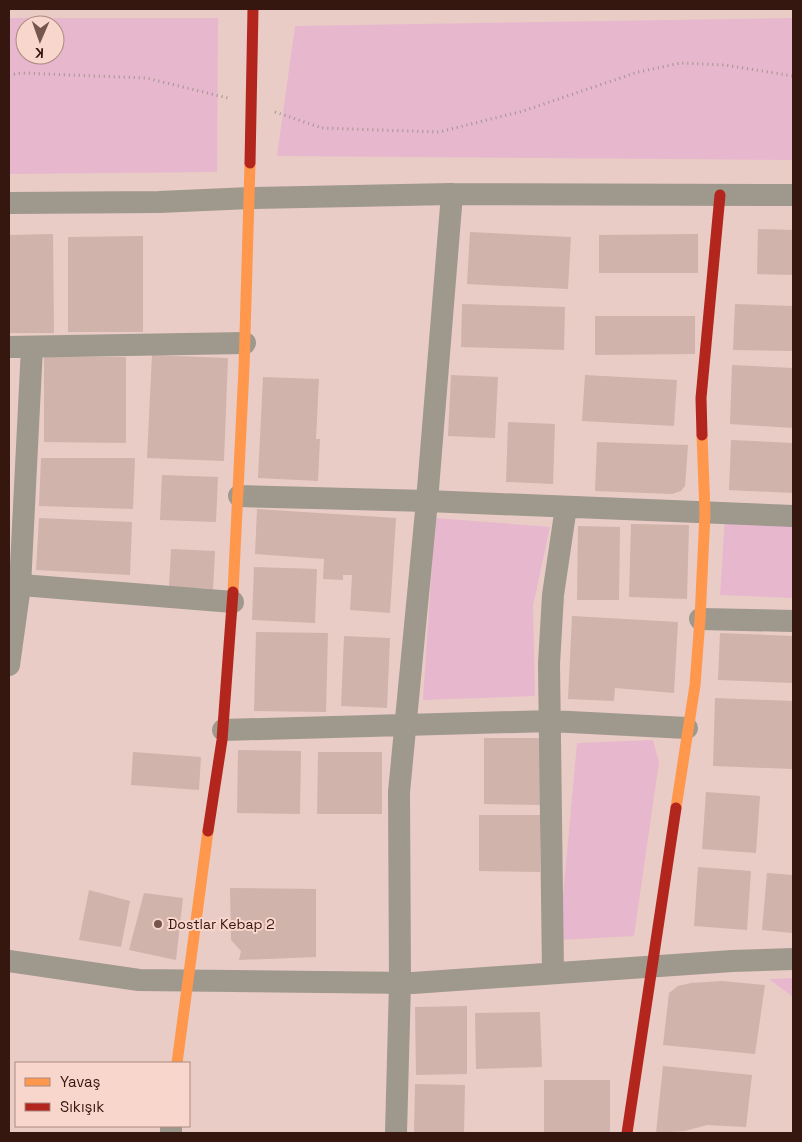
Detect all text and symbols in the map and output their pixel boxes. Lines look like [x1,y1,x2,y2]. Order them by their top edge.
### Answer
north arrow [15,15,65,65]
text: K [35,44,44,62]
place label: Dostlar Kebap 2 [168,915,275,933]
marker: Dostlar Kebap 2 [152,918,164,930]
legend [15,1062,190,1127]
text: Yavaş [60,1072,101,1091]
text: Sıkışık [60,1097,104,1116]

